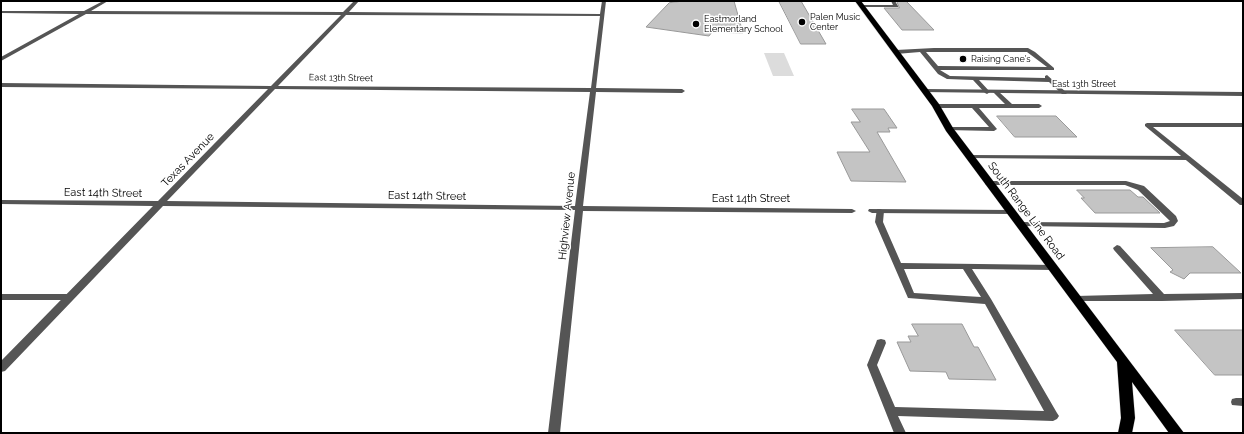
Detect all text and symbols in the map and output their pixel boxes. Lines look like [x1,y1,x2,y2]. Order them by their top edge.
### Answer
place label: Palen Music Center [810,12,860,33]
place label: Eastmorland Elementary School [704,14,783,35]
marker: Palen Music Center [797,17,807,27]
marker: Eastmorland Elementary School [691,19,701,29]
marker: Raising Cane's [958,54,968,64]
place label: Raising Cane's [971,54,1031,64]
street label: East 13th Street [309,72,373,84]
street label: East 13th Street [1052,79,1116,89]
street label: Texas Avenue [159,130,217,190]
street label: South Range Line Road [985,159,1067,263]
street label: Highview Avenue [556,171,578,261]
street label: East 14th Street [64,186,142,200]
street label: East 14th Street [388,189,466,203]
street label: East 14th Street [712,192,790,206]

